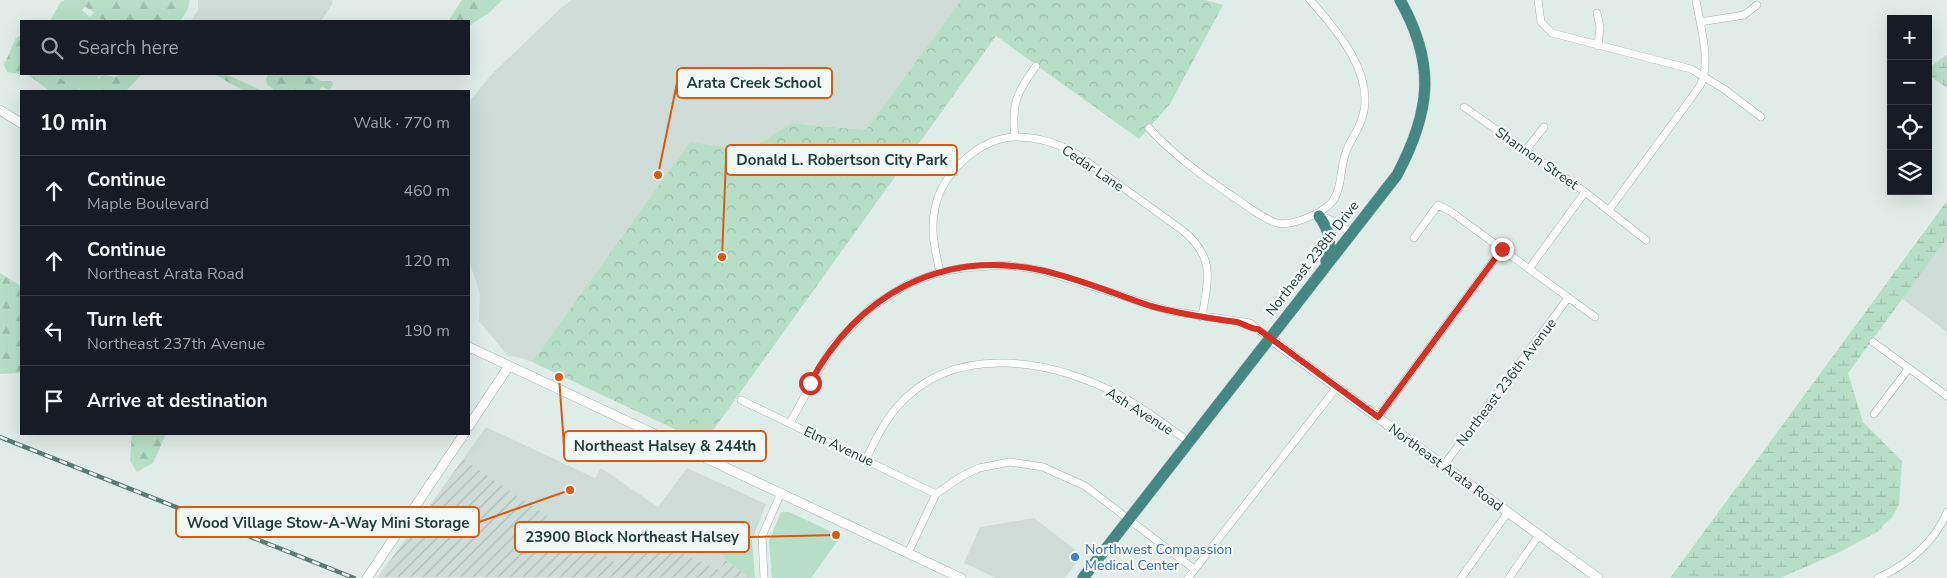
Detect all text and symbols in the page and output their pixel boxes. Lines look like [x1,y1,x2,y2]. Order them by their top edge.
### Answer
map controls [1887,15,1932,195]
button: + [1887,15,1932,60]
search box [20,20,470,75]
icon: search [38,34,66,62]
text: Search here [78,35,179,61]
button: − [1887,60,1932,105]
callout: Arata Creek School [677,68,832,98]
text: Arata Creek School [687,73,822,93]
button: locate [1887,105,1932,150]
text: 10 min [40,109,107,137]
text: Walk · 770 m [354,112,450,134]
street label: Shannon Street [1491,123,1582,194]
street label: Cedar Lane [1058,141,1127,196]
callout: Donald L. Robertson City Park [726,145,957,175]
text: Donald L. Robertson City Park [736,150,949,170]
button: layers [1887,150,1932,195]
text: Continue [87,167,166,193]
icon: ahead [40,177,68,205]
text: 460 m [403,180,450,202]
text: Maple Boulevard [87,193,209,215]
street label: Northeast 238th Drive [1261,197,1363,320]
text: Continue [87,237,166,263]
route end [1491,238,1514,261]
icon: ahead [40,247,68,275]
text: 120 m [403,250,450,272]
text: Northeast Arata Road [87,263,244,285]
text: Turn left [87,307,162,333]
street label: Northeast 236th Avenue [1452,314,1561,450]
icon: left [40,317,68,345]
text: 190 m [403,320,450,342]
text: Northeast 237th Avenue [87,333,265,355]
route start [799,372,822,395]
street label: Ash Avenue [1102,383,1177,440]
icon: arrive [40,387,68,415]
text: Arrive at destination [87,388,268,414]
street label: Northeast Arata Road [1385,419,1507,515]
street label: Elm Avenue [801,422,877,471]
callout: Northeast Halsey & 244th [564,431,766,461]
text: Northeast Halsey & 244th [574,436,756,456]
callout: Wood Village Stow-A-Way Mini Storage [176,507,479,537]
text: Wood Village Stow-A-Way Mini Storage [187,513,469,533]
callout: 23900 Block Northeast Halsey [515,522,749,552]
text: 23900 Block Northeast Halsey [525,527,739,547]
place label: Northwest Compassion Medical Center [1085,540,1232,575]
marker: Northwest Compassion Medical Center [1069,551,1081,563]

